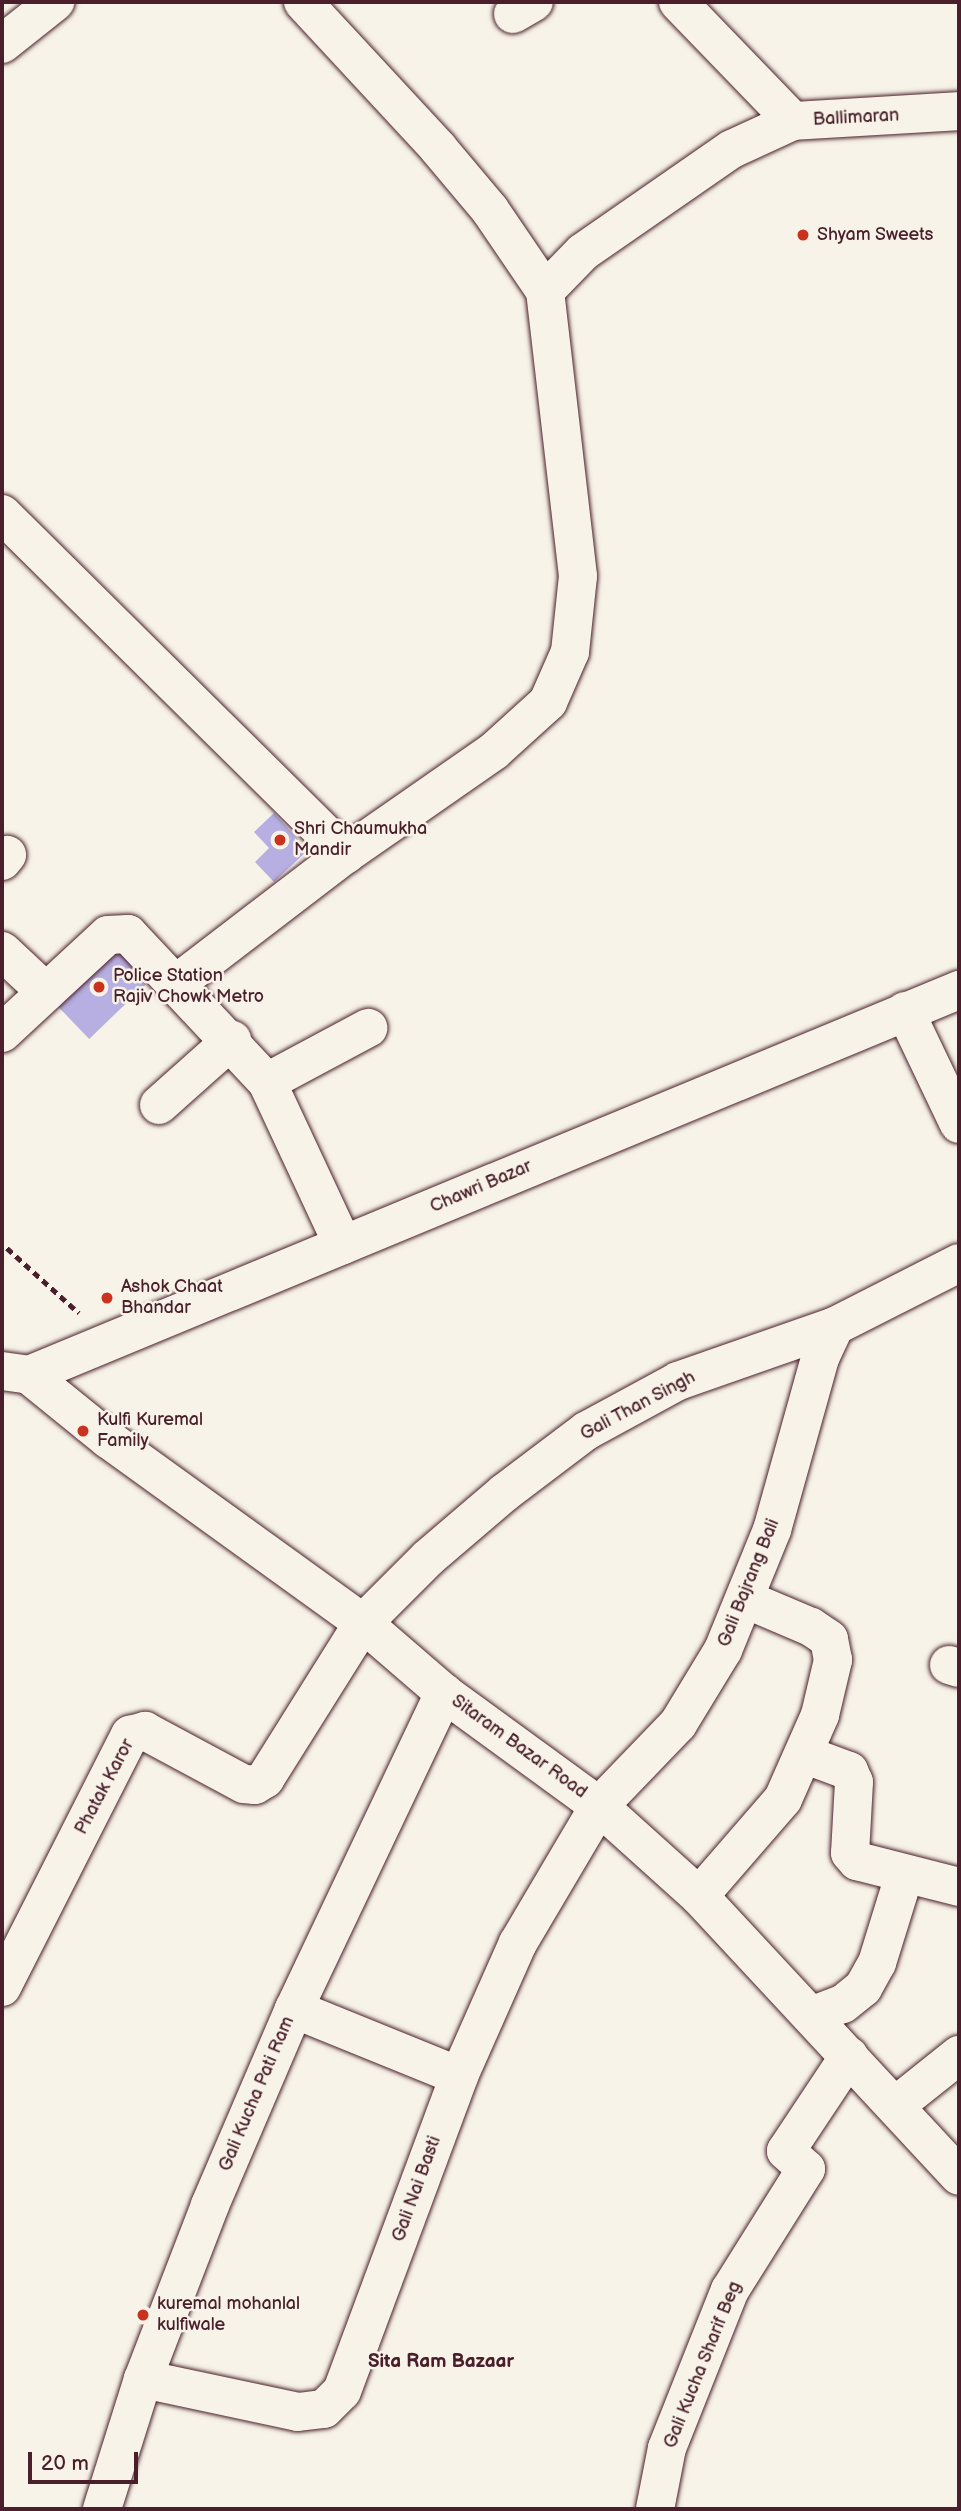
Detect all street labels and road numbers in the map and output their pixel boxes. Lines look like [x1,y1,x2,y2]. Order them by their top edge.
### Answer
street label: Ballimaran [812,105,900,131]
street label: Chawri Bazar [427,1156,535,1218]
street label: Gali Than Singh [576,1366,700,1446]
street label: Gali Bajrang Bali [714,1516,784,1650]
street label: Sitaram Bazar Road [447,1691,591,1803]
street label: Phatak Karor [71,1736,139,1838]
street label: Gali Kucha Pati Ram [215,2013,299,2175]
street label: Gali Nai Basti [388,2133,446,2245]
street label: Gali Kucha Sharif Beg [660,2278,746,2452]

